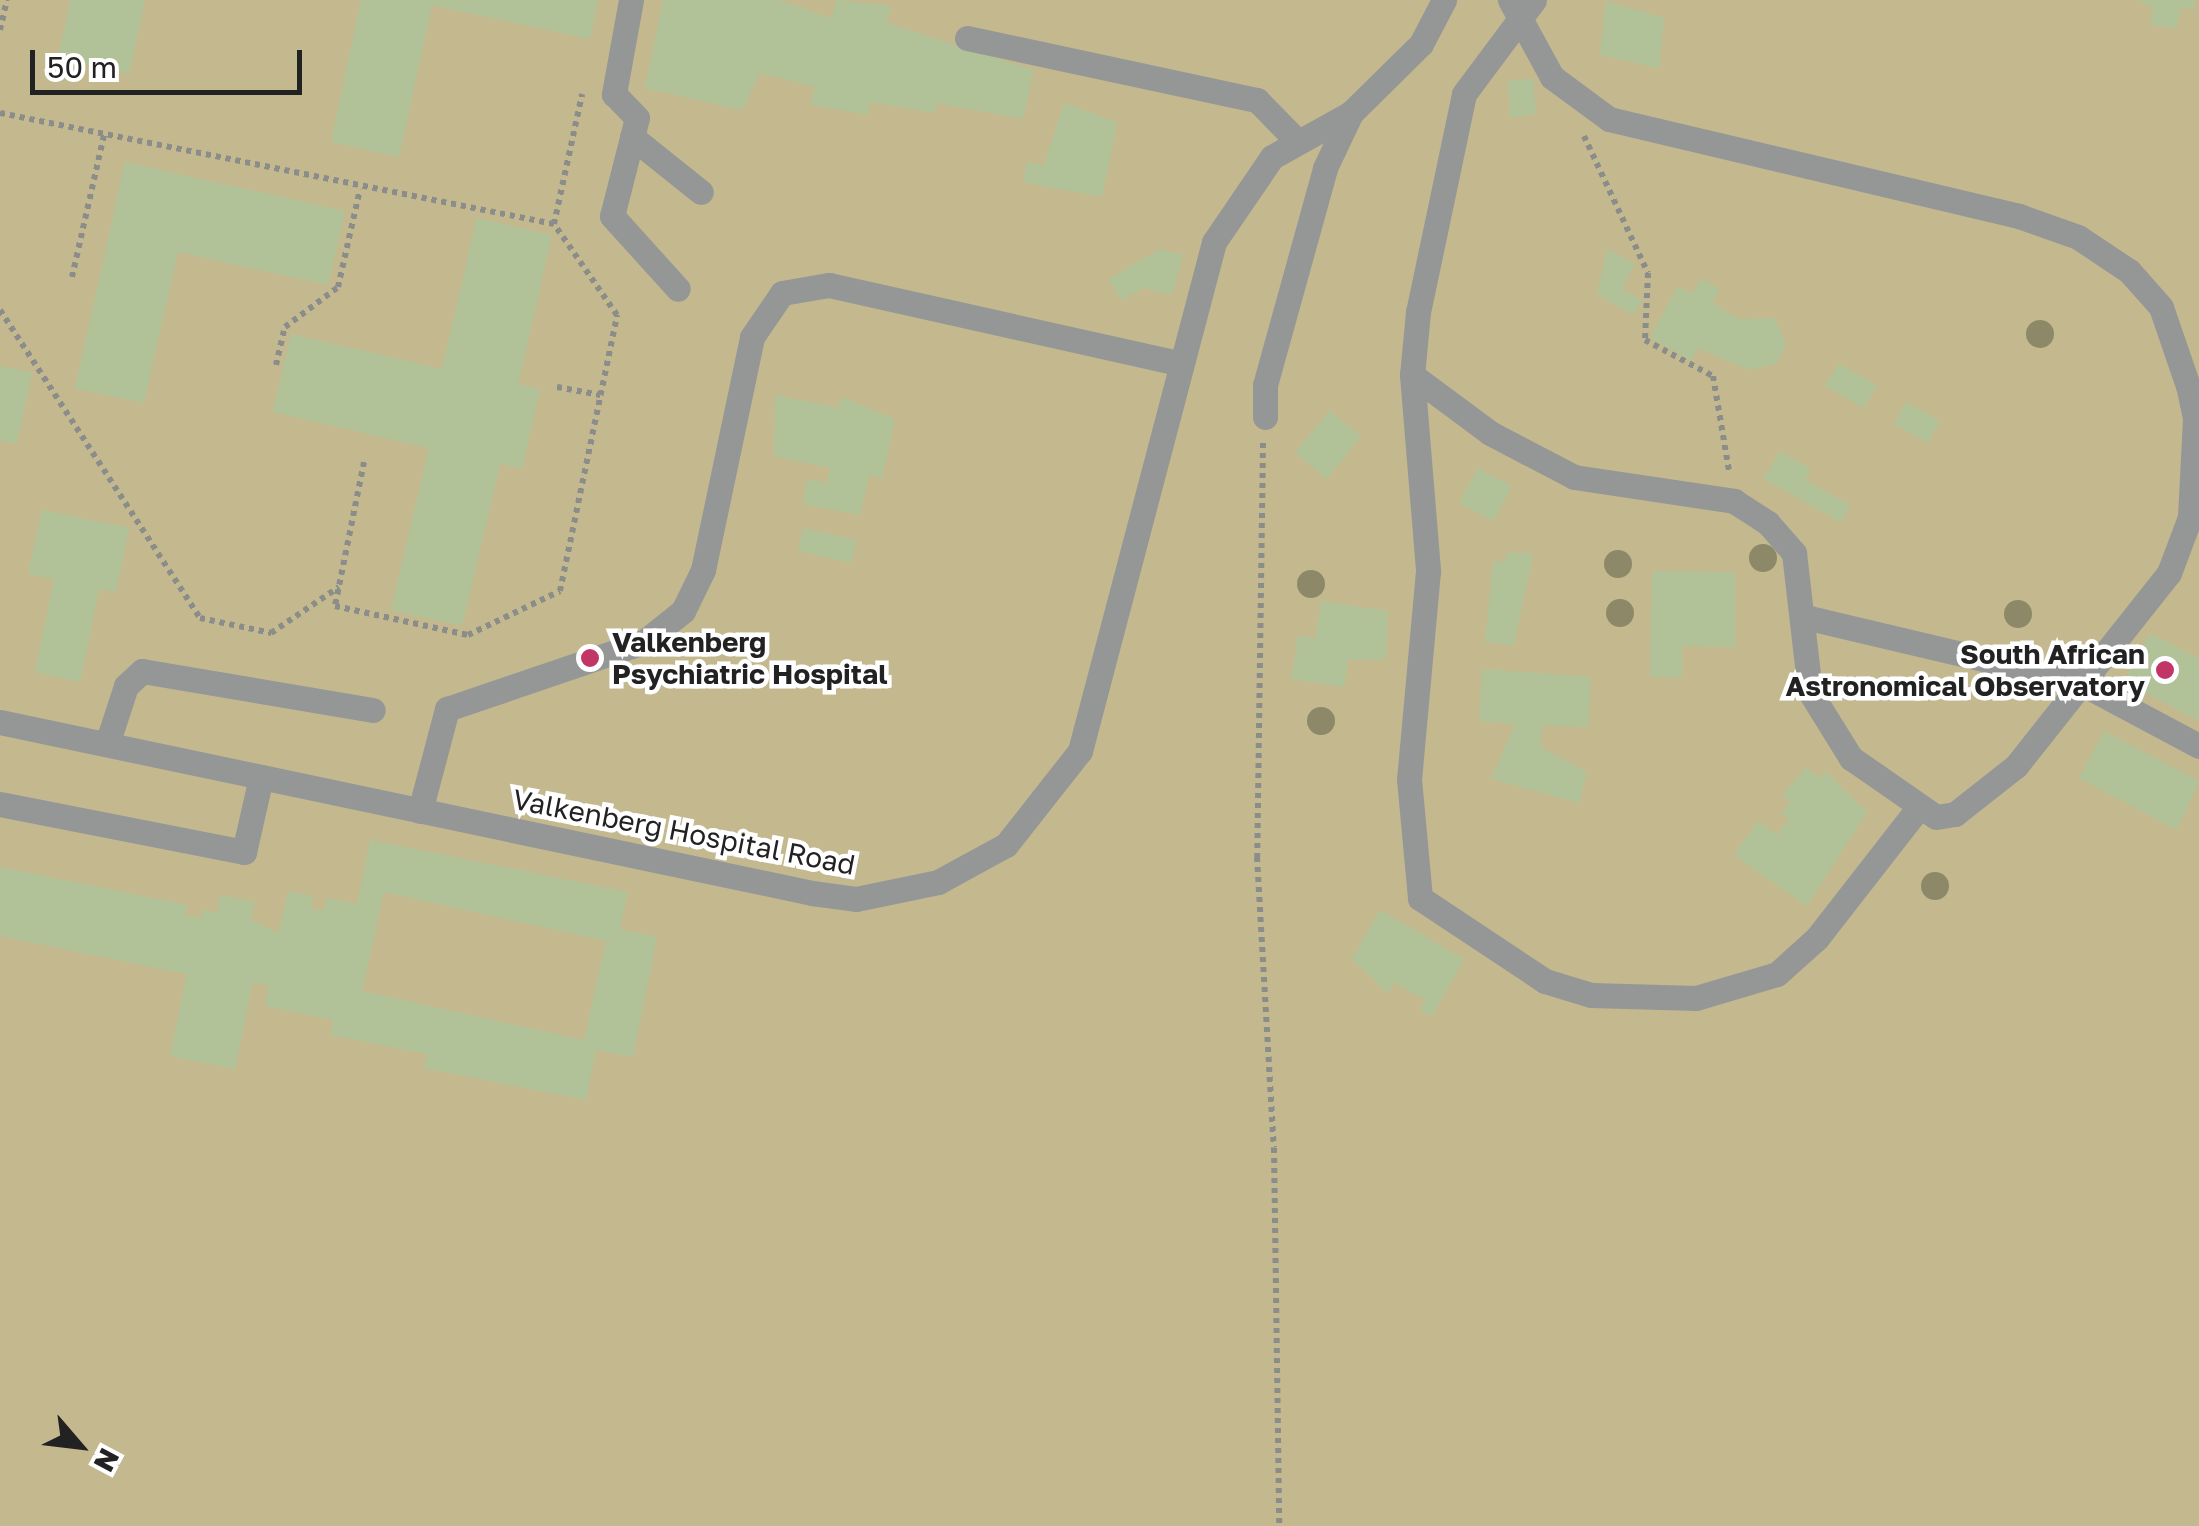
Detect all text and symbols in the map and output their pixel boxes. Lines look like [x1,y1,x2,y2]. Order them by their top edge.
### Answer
scale bar [35,30,308,92]
text: 50 m [47,49,117,85]
place label: Valkenberg Psychiatric Hospital [612,625,888,691]
place label: South African Astronomical Observatory [1786,637,2145,703]
marker: Valkenberg Psychiatric Hospital [577,645,603,671]
marker: South African Astronomical Observatory [2154,659,2176,681]
street label: Valkenberg Hospital Road [510,782,858,882]
north arrow [30,1396,130,1496]
text: N [87,1443,126,1477]

